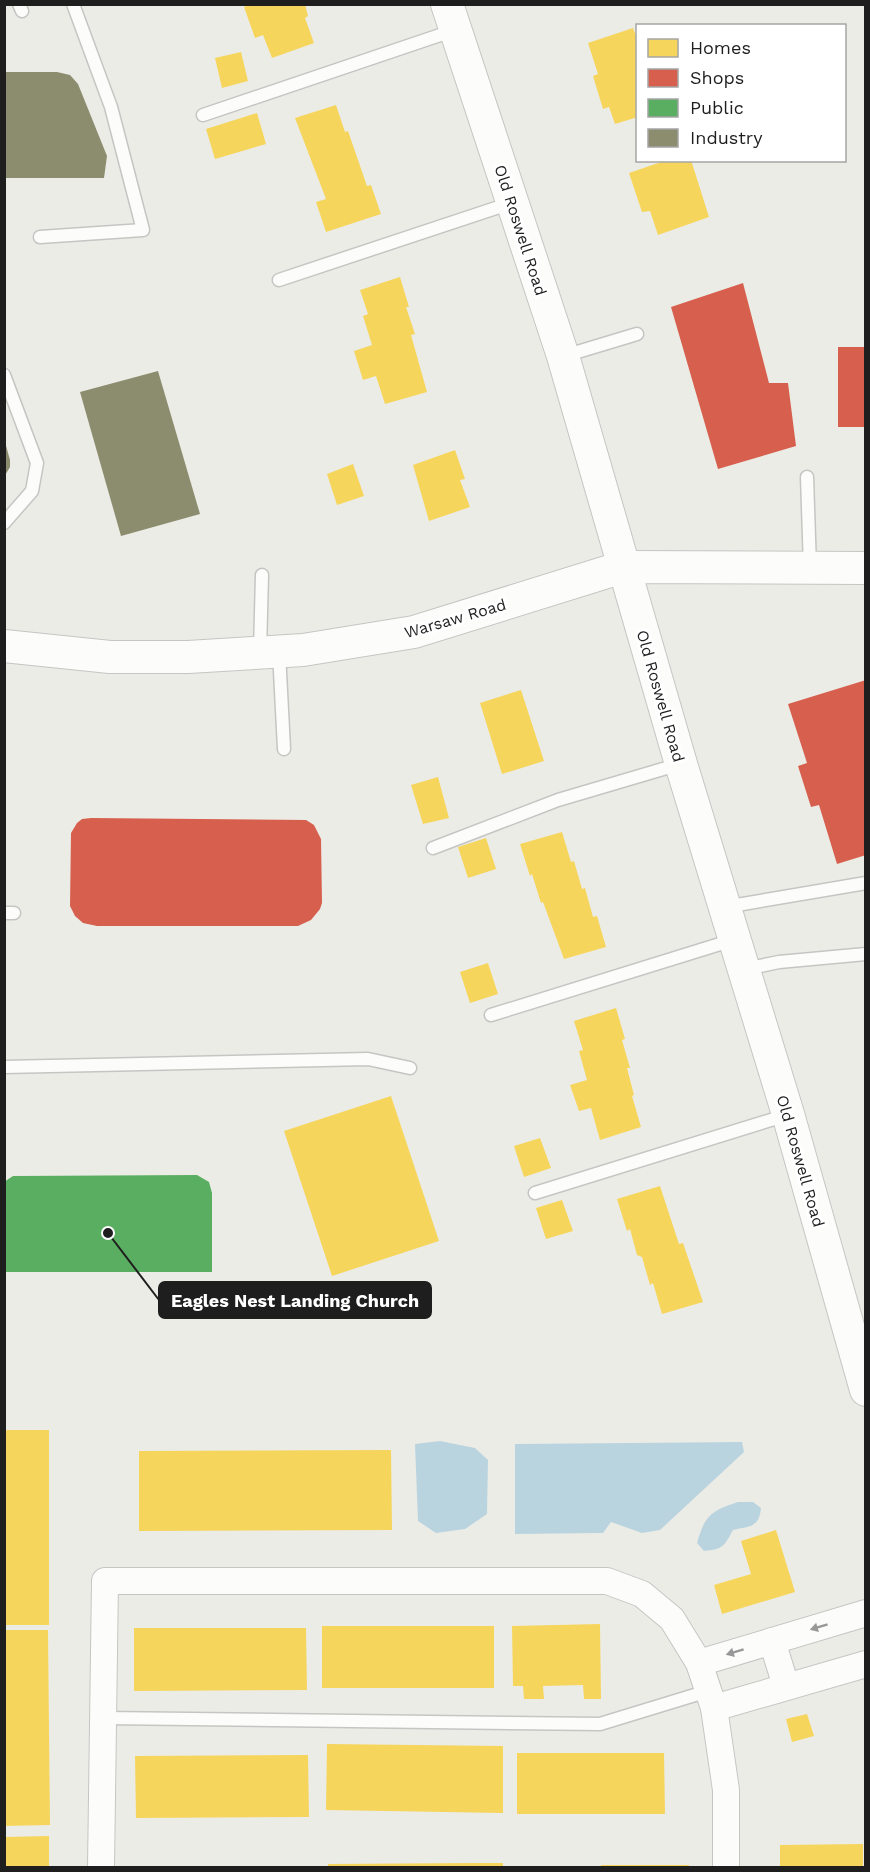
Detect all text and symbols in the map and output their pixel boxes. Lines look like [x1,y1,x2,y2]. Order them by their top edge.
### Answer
legend [636,24,846,162]
text: Homes [690,37,751,58]
text: Shops [690,67,744,88]
text: Public [690,97,744,118]
text: Industry [690,127,763,148]
street label: Old Roswell Road [490,162,551,298]
street label: Warsaw Road [402,595,508,642]
street label: Old Roswell Road [633,628,688,764]
street label: Old Roswell Road [773,1093,828,1229]
callout: Eagles Nest Landing Church [159,1282,431,1318]
text: Eagles Nest Landing Church [171,1290,419,1311]
one-way arrow [810,1623,828,1632]
one-way arrow [726,1648,744,1657]

